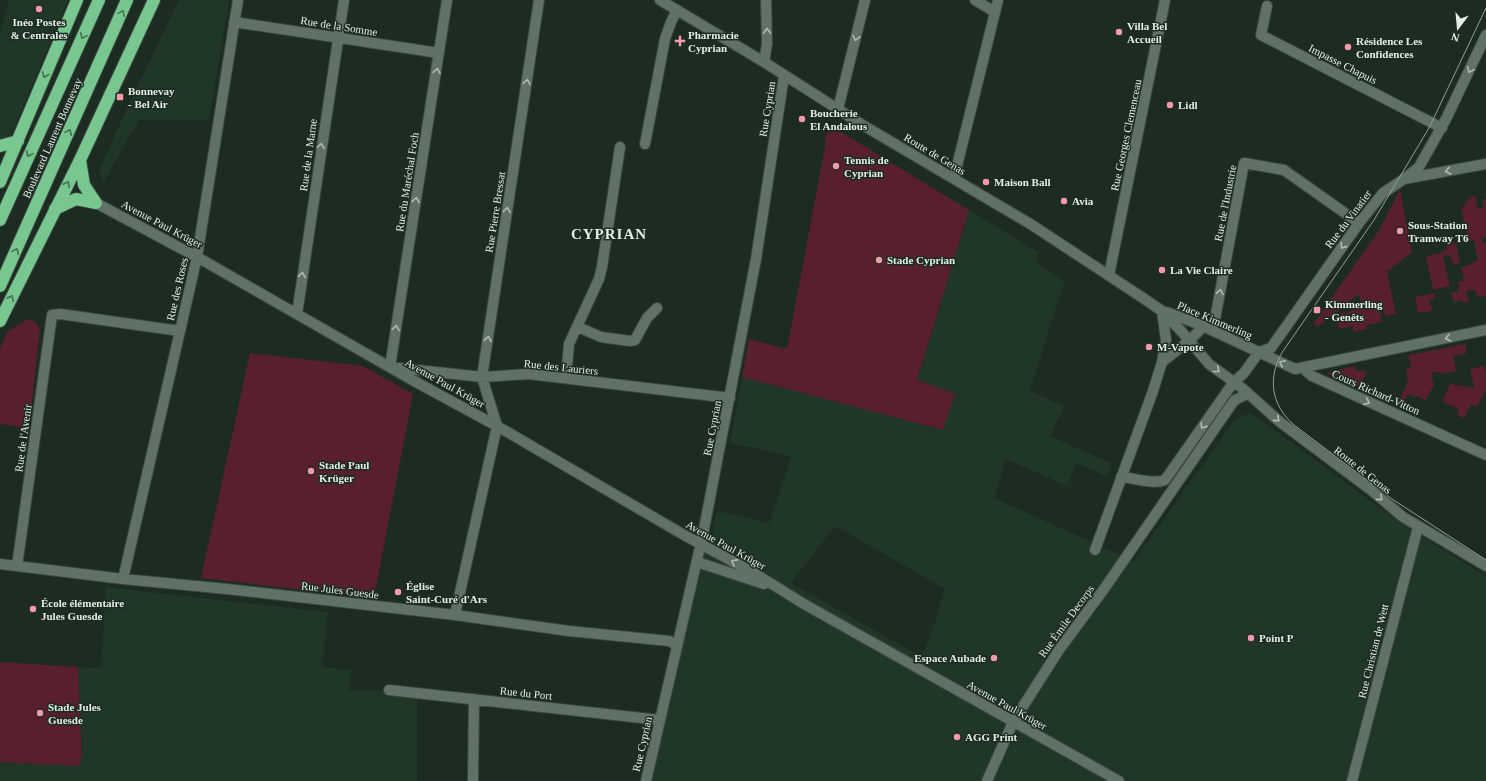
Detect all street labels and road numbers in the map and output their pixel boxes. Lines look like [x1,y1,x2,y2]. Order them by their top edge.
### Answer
street label: Rue de la Somme [300,14,379,38]
street label: Impasse Chapuis [1307,42,1379,86]
street label: Boulevard Laurent Bonnevay [20,76,84,200]
street label: Rue Georges Clemenceau [1108,77,1144,192]
street label: Rue Cyprian [757,80,777,138]
street label: Rue de la Marne [297,118,319,192]
street label: Rue du Maréchal Foch [393,131,421,233]
street label: Route de Genas [902,131,968,177]
street label: Rue de l'Industrie [1212,164,1238,242]
street label: Rue Pierre Bressat [483,171,507,253]
street label: Rue du Vinatier [1322,187,1374,250]
street label: Avenue Paul Krüger [120,198,205,250]
street label: Rue des Roses [164,256,190,322]
street label: Place Kimmerling [1176,299,1255,341]
street label: Avenue Paul Krüger [403,356,487,410]
street label: Rue des Lauriers [523,357,599,377]
street label: Cours Richard-Vitton [1330,367,1422,417]
street label: Rue Cyprian [701,399,723,457]
street label: Rue de l'Avenir [12,403,34,473]
street label: Route de Genas [1332,444,1394,496]
street label: Avenue Paul Krüger [684,518,768,572]
street label: Rue Jules Guesde [300,579,380,601]
street label: Rue Émile Decorps [1036,583,1096,659]
street label: Rue Christian de Wett [1355,602,1391,700]
street label: Avenue Paul Krüger [965,678,1049,732]
street label: Rue du Port [499,684,553,702]
street label: Rue Cyprian [630,715,654,773]

